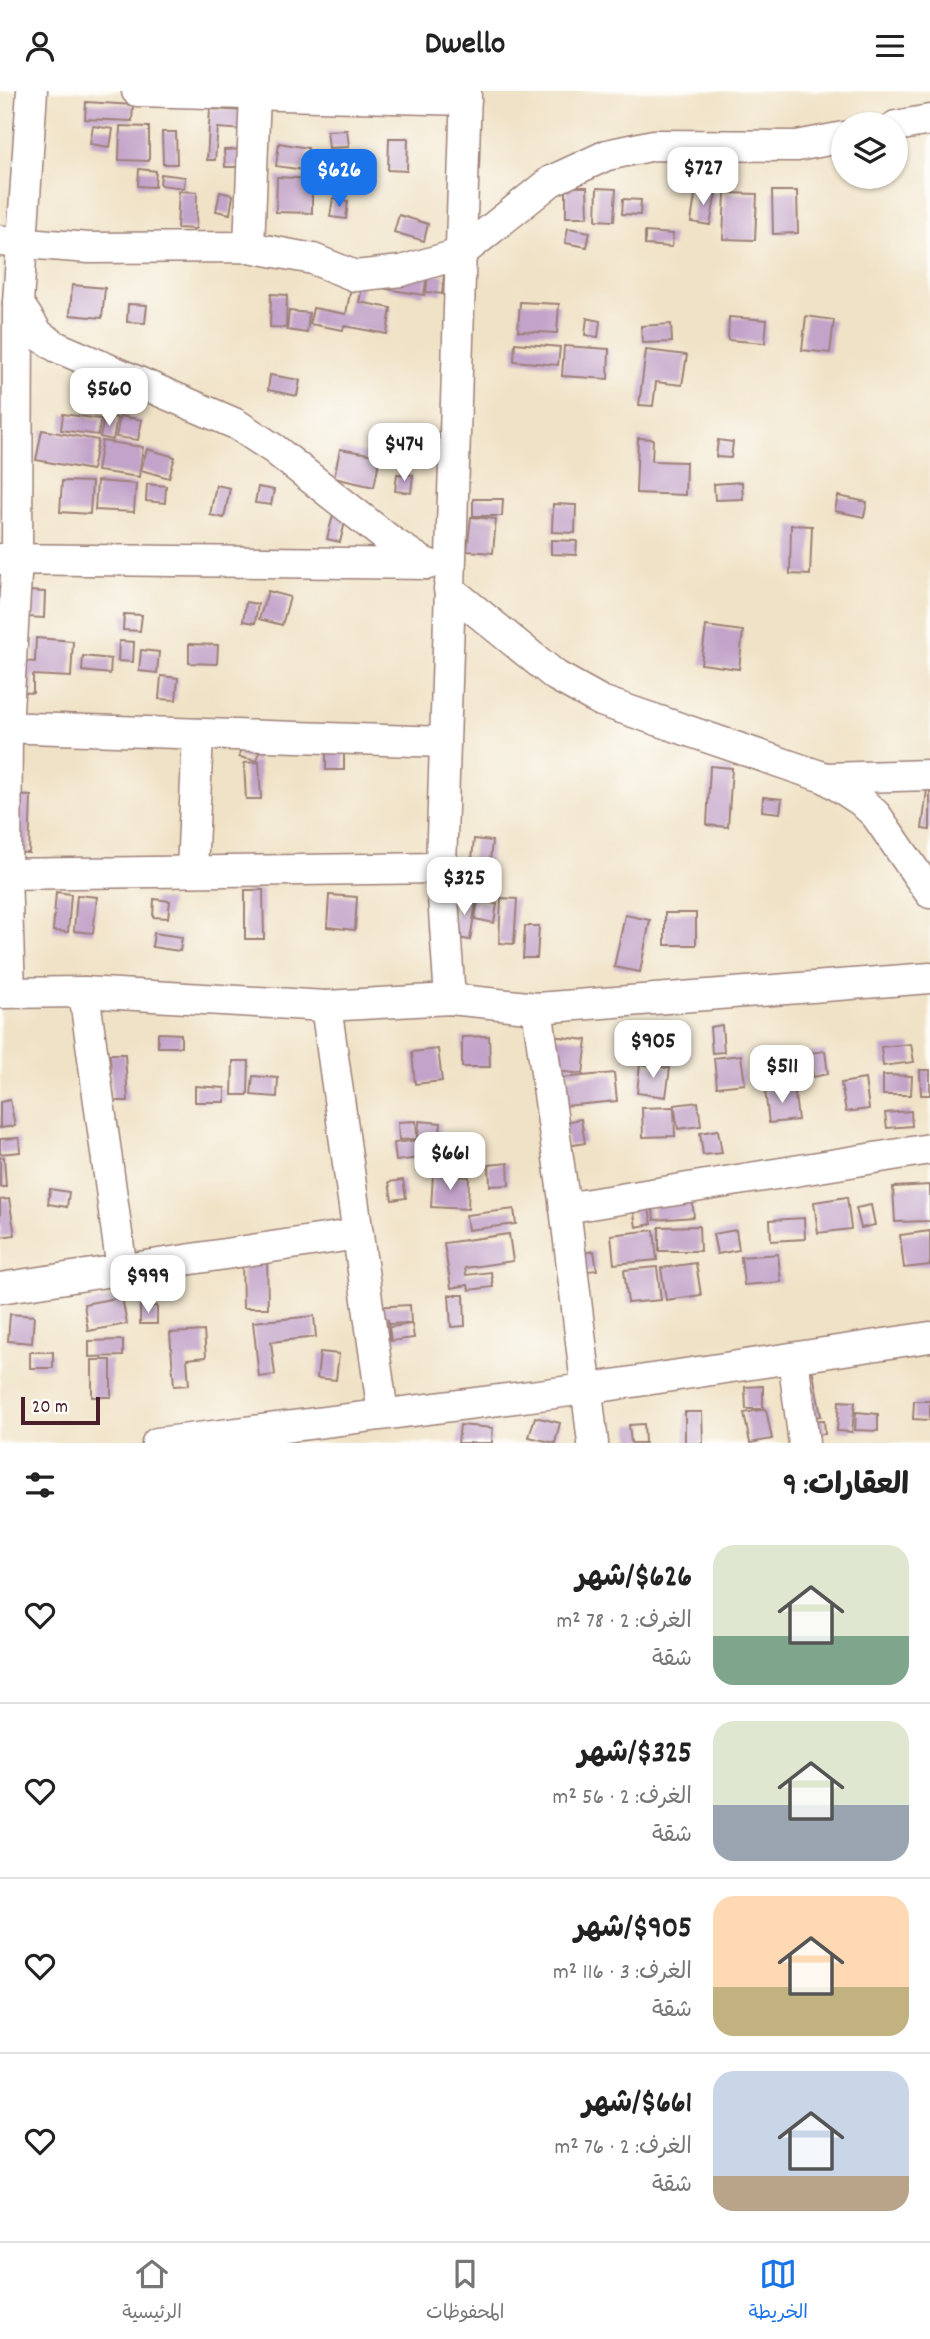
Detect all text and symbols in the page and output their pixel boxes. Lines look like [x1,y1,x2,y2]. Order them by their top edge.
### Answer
text: Dwello [425,23,505,69]
icon: person [21,27,59,65]
icon: menu [871,27,909,65]
map controls [831,112,908,189]
button: layers [831,112,908,189]
pin: $727 [662,148,744,207]
pin: $626 [298,149,380,209]
text: $727 [683,153,723,186]
text: $626 [317,155,361,188]
pin: $560 [68,369,150,428]
text: $560 [86,374,132,407]
pin: $474 [363,423,445,483]
text: $474 [384,429,424,462]
pin: $325 [423,857,505,917]
text: $325 [443,863,485,896]
pin: $905 [612,1021,694,1080]
text: $905 [630,1026,676,1059]
pin: $511 [741,1045,823,1105]
text: $511 [766,1051,798,1084]
pin: $661 [409,1133,491,1192]
text: $661 [430,1138,470,1171]
pin: $999 [107,1255,189,1315]
text: $999 [126,1261,170,1294]
scale bar [21,1394,100,1426]
text: 20 m [32,1395,68,1422]
icon: filters [21,1466,59,1504]
text: العقارات: 9 [783,1466,909,1509]
text: $626/شهر [576,1558,692,1601]
icon: home [769,1573,853,1657]
icon: heart [21,1596,59,1634]
text: الغرف: 2 · 78 m² [556,1606,692,1639]
text: شقة [652,1644,692,1677]
text: $325/شهر [578,1734,692,1777]
icon: home [769,1749,853,1833]
icon: heart [21,1772,59,1810]
text: الغرف: 2 · 56 m² [553,1782,692,1815]
text: شقة [652,1820,692,1853]
text: $905/شهر [574,1909,692,1952]
icon: home [769,1924,853,2008]
icon: heart [21,1947,59,1985]
text: الغرف: 3 · 116 m² [553,1957,692,1990]
text: شقة [652,1995,692,2028]
text: $661/شهر [582,2084,692,2127]
icon: home [769,2099,853,2183]
icon: heart [21,2122,59,2160]
text: الغرف: 2 · 76 m² [554,2132,692,2165]
text: شقة [652,2170,692,2203]
tab: الرئيسية [122,2255,182,2328]
tab: المحفوظات [426,2255,504,2328]
tab: الخريطة [749,2255,808,2328]

